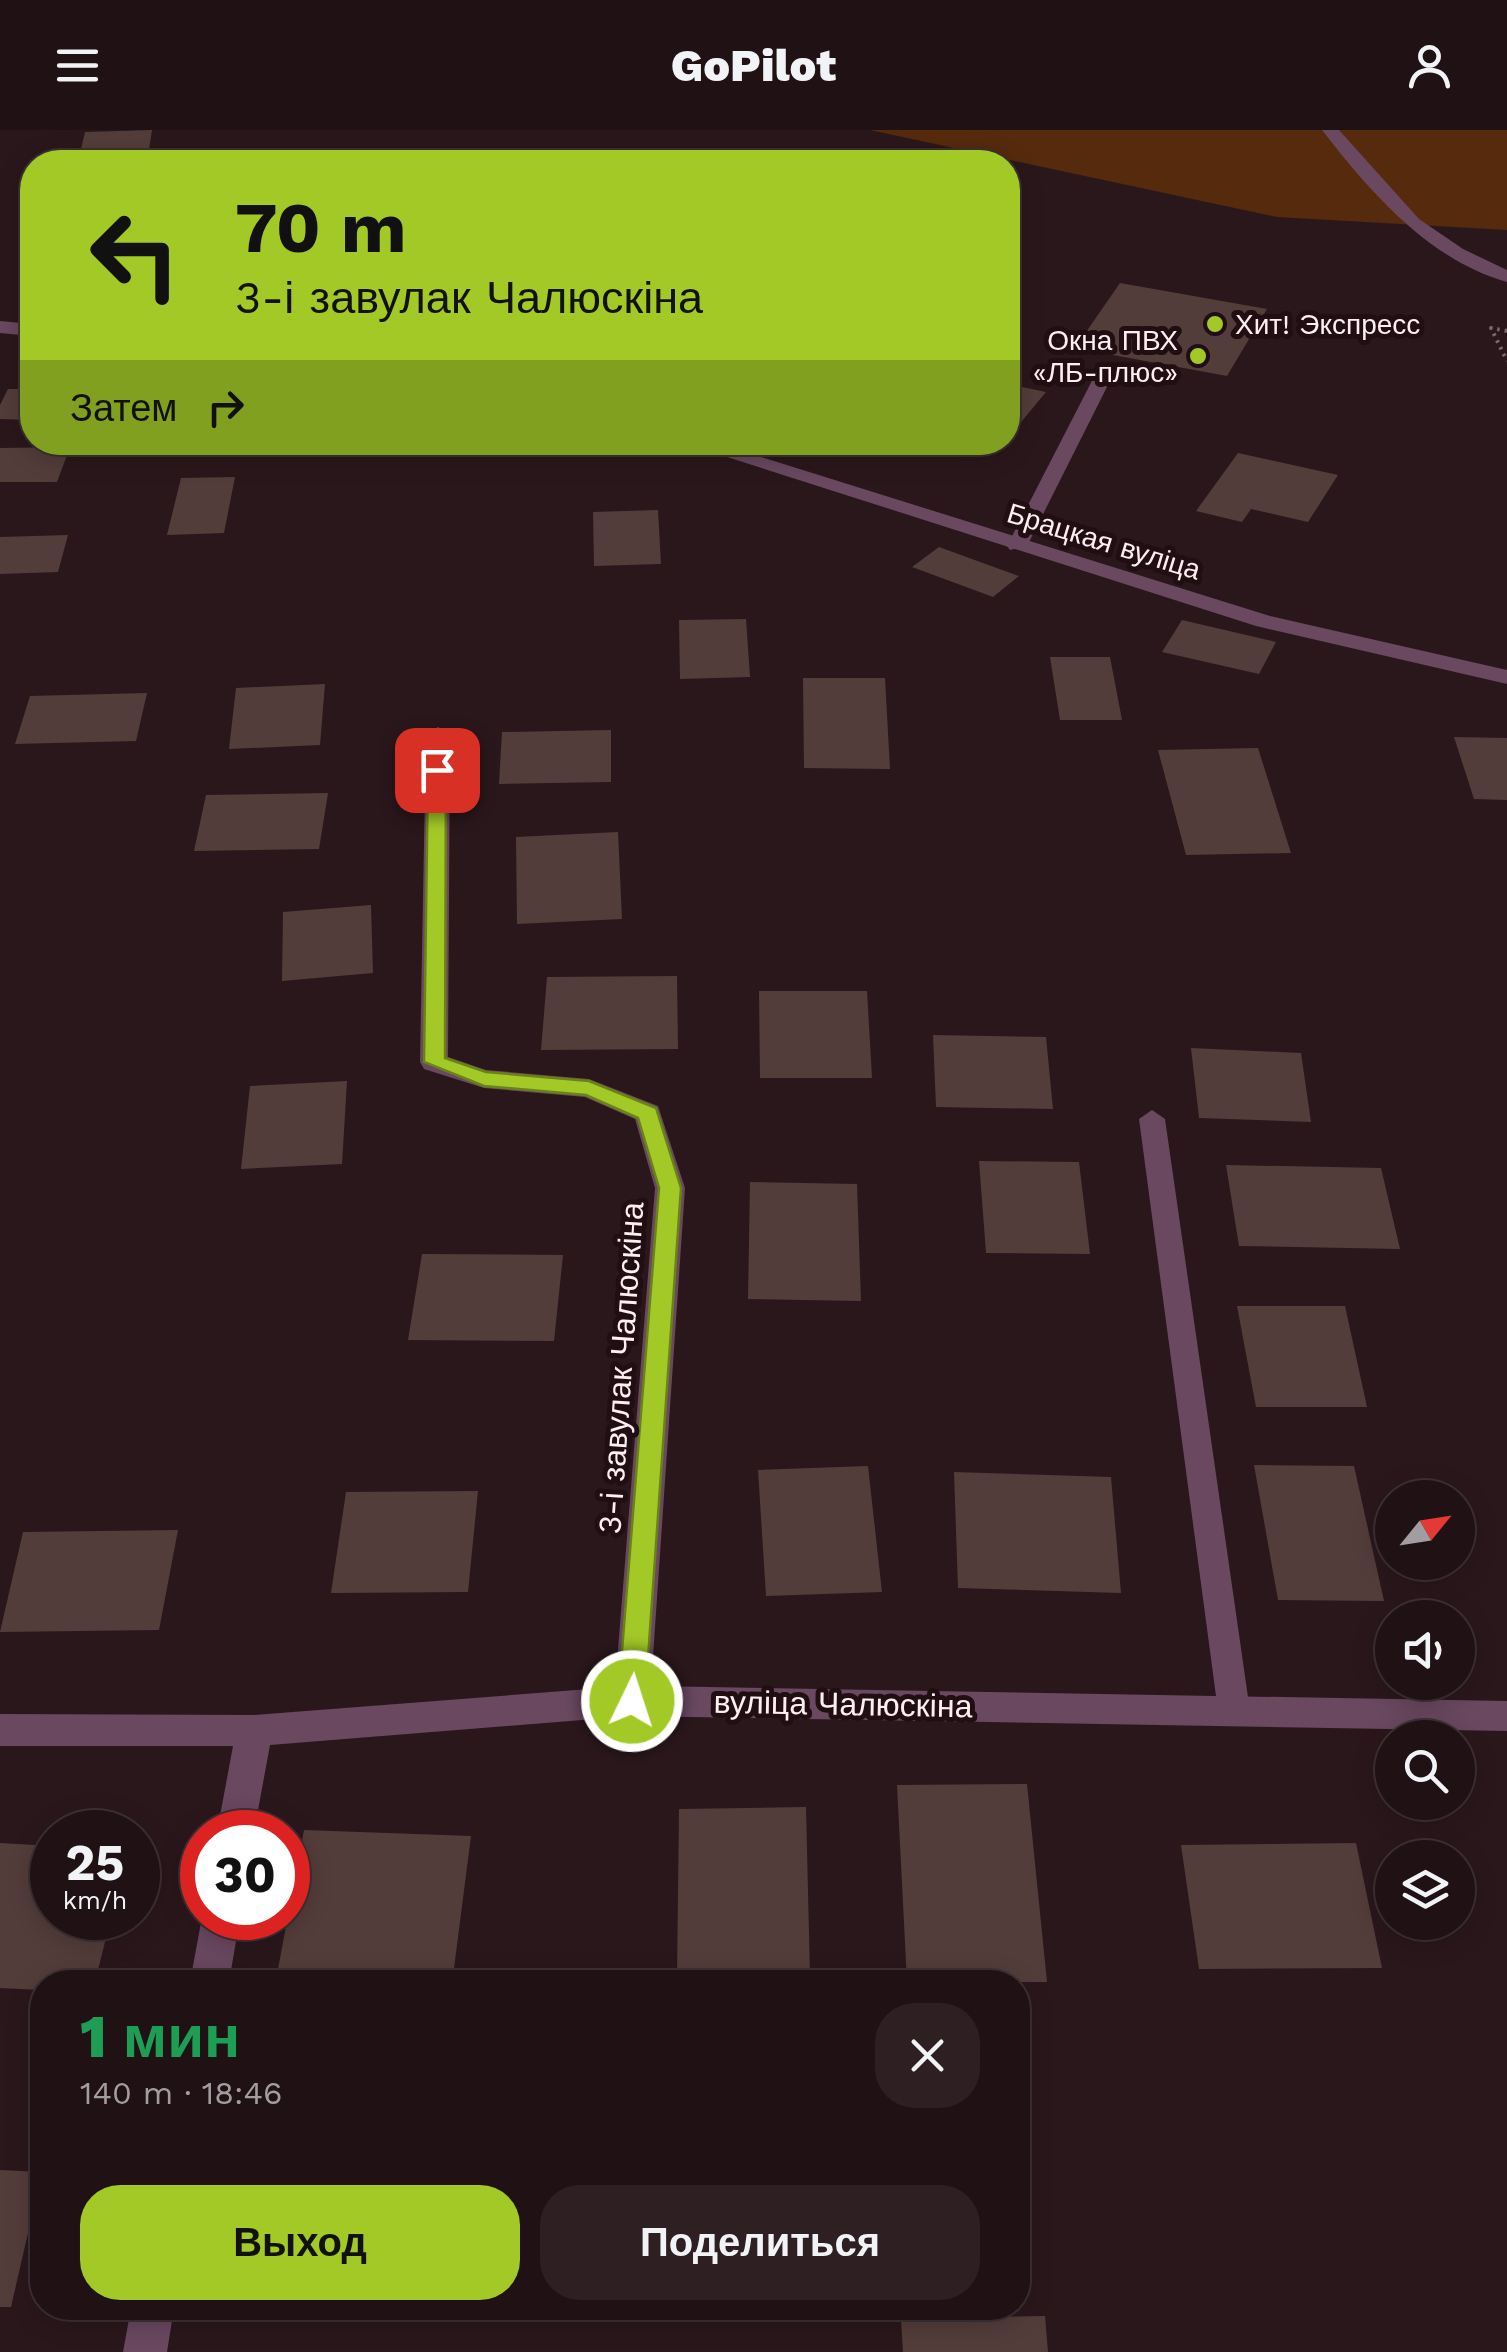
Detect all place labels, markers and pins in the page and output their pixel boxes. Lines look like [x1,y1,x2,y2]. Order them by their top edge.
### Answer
place label: Хит! Экспресс [1235,308,1420,341]
marker: Хит! Экспресс [1204,313,1226,335]
place label: Окна ПВХ «ЛБ-плюс» [1033,324,1178,389]
marker: Окна ПВХ «ЛБ-плюс» [1187,345,1209,367]
pin [395,728,480,813]

